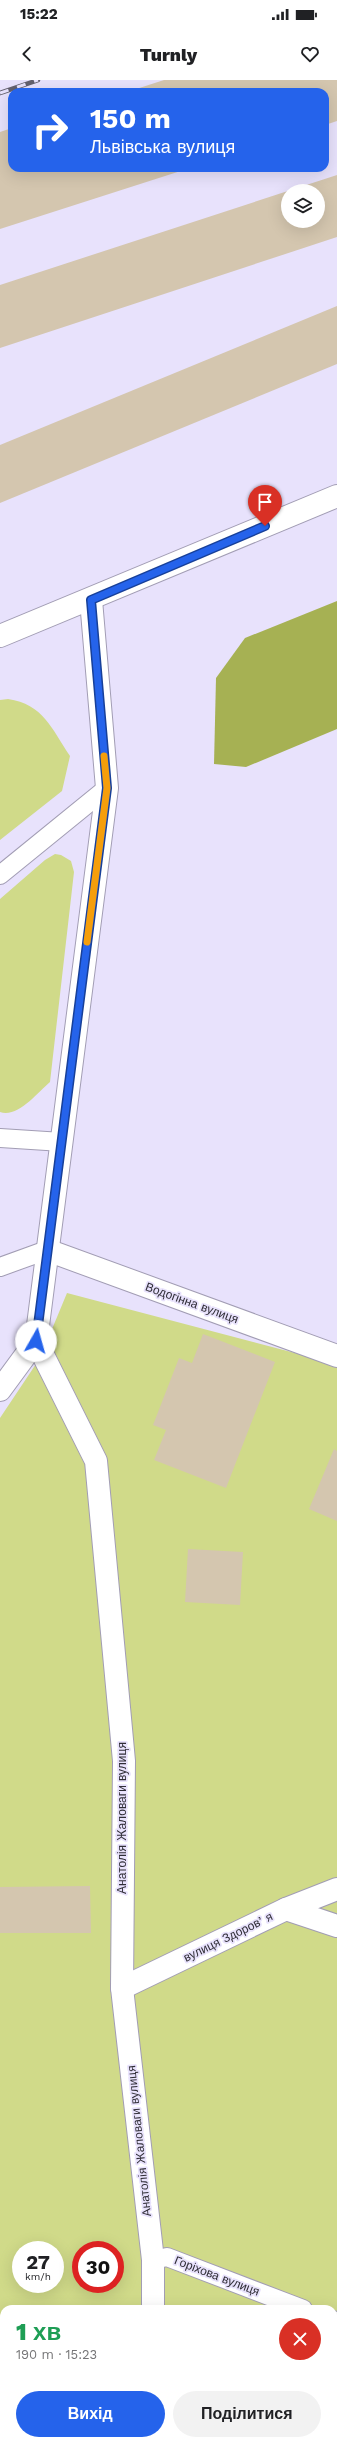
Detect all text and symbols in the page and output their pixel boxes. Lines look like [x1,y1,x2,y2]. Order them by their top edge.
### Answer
text: 15:22 [20,5,58,23]
icon: back [16,43,38,65]
icon: heart [299,43,321,65]
text: Turnly [140,44,197,65]
text: 150 m [90,102,171,135]
icon: right [24,104,76,156]
text: Львівська вулиця [90,136,235,157]
map controls [281,184,325,228]
button: layers [281,184,325,228]
pin [248,485,282,526]
icon: arrive [254,491,276,513]
street label: Водогінна вулиця [144,1280,240,1326]
position arrow [15,1320,57,1362]
street label: Анатолія Жаловаги вулиця [115,1742,129,1894]
street label: вулиця Здоровʼя [181,1909,275,1965]
street label: Анатолія Жаловаги вулиця [124,2065,154,2217]
speed limit sign: 30 [72,2241,124,2293]
text: 27 [26,2250,50,2274]
street label: Горіхова вулиця [172,2253,262,2299]
text: km/h [25,2271,51,2282]
text: 1 хв [16,2318,61,2346]
button: close [279,2318,321,2360]
text: 190 m · 15:23 [16,2347,97,2362]
button: Вихід [16,2391,165,2437]
button: Поділитися [173,2391,321,2437]

